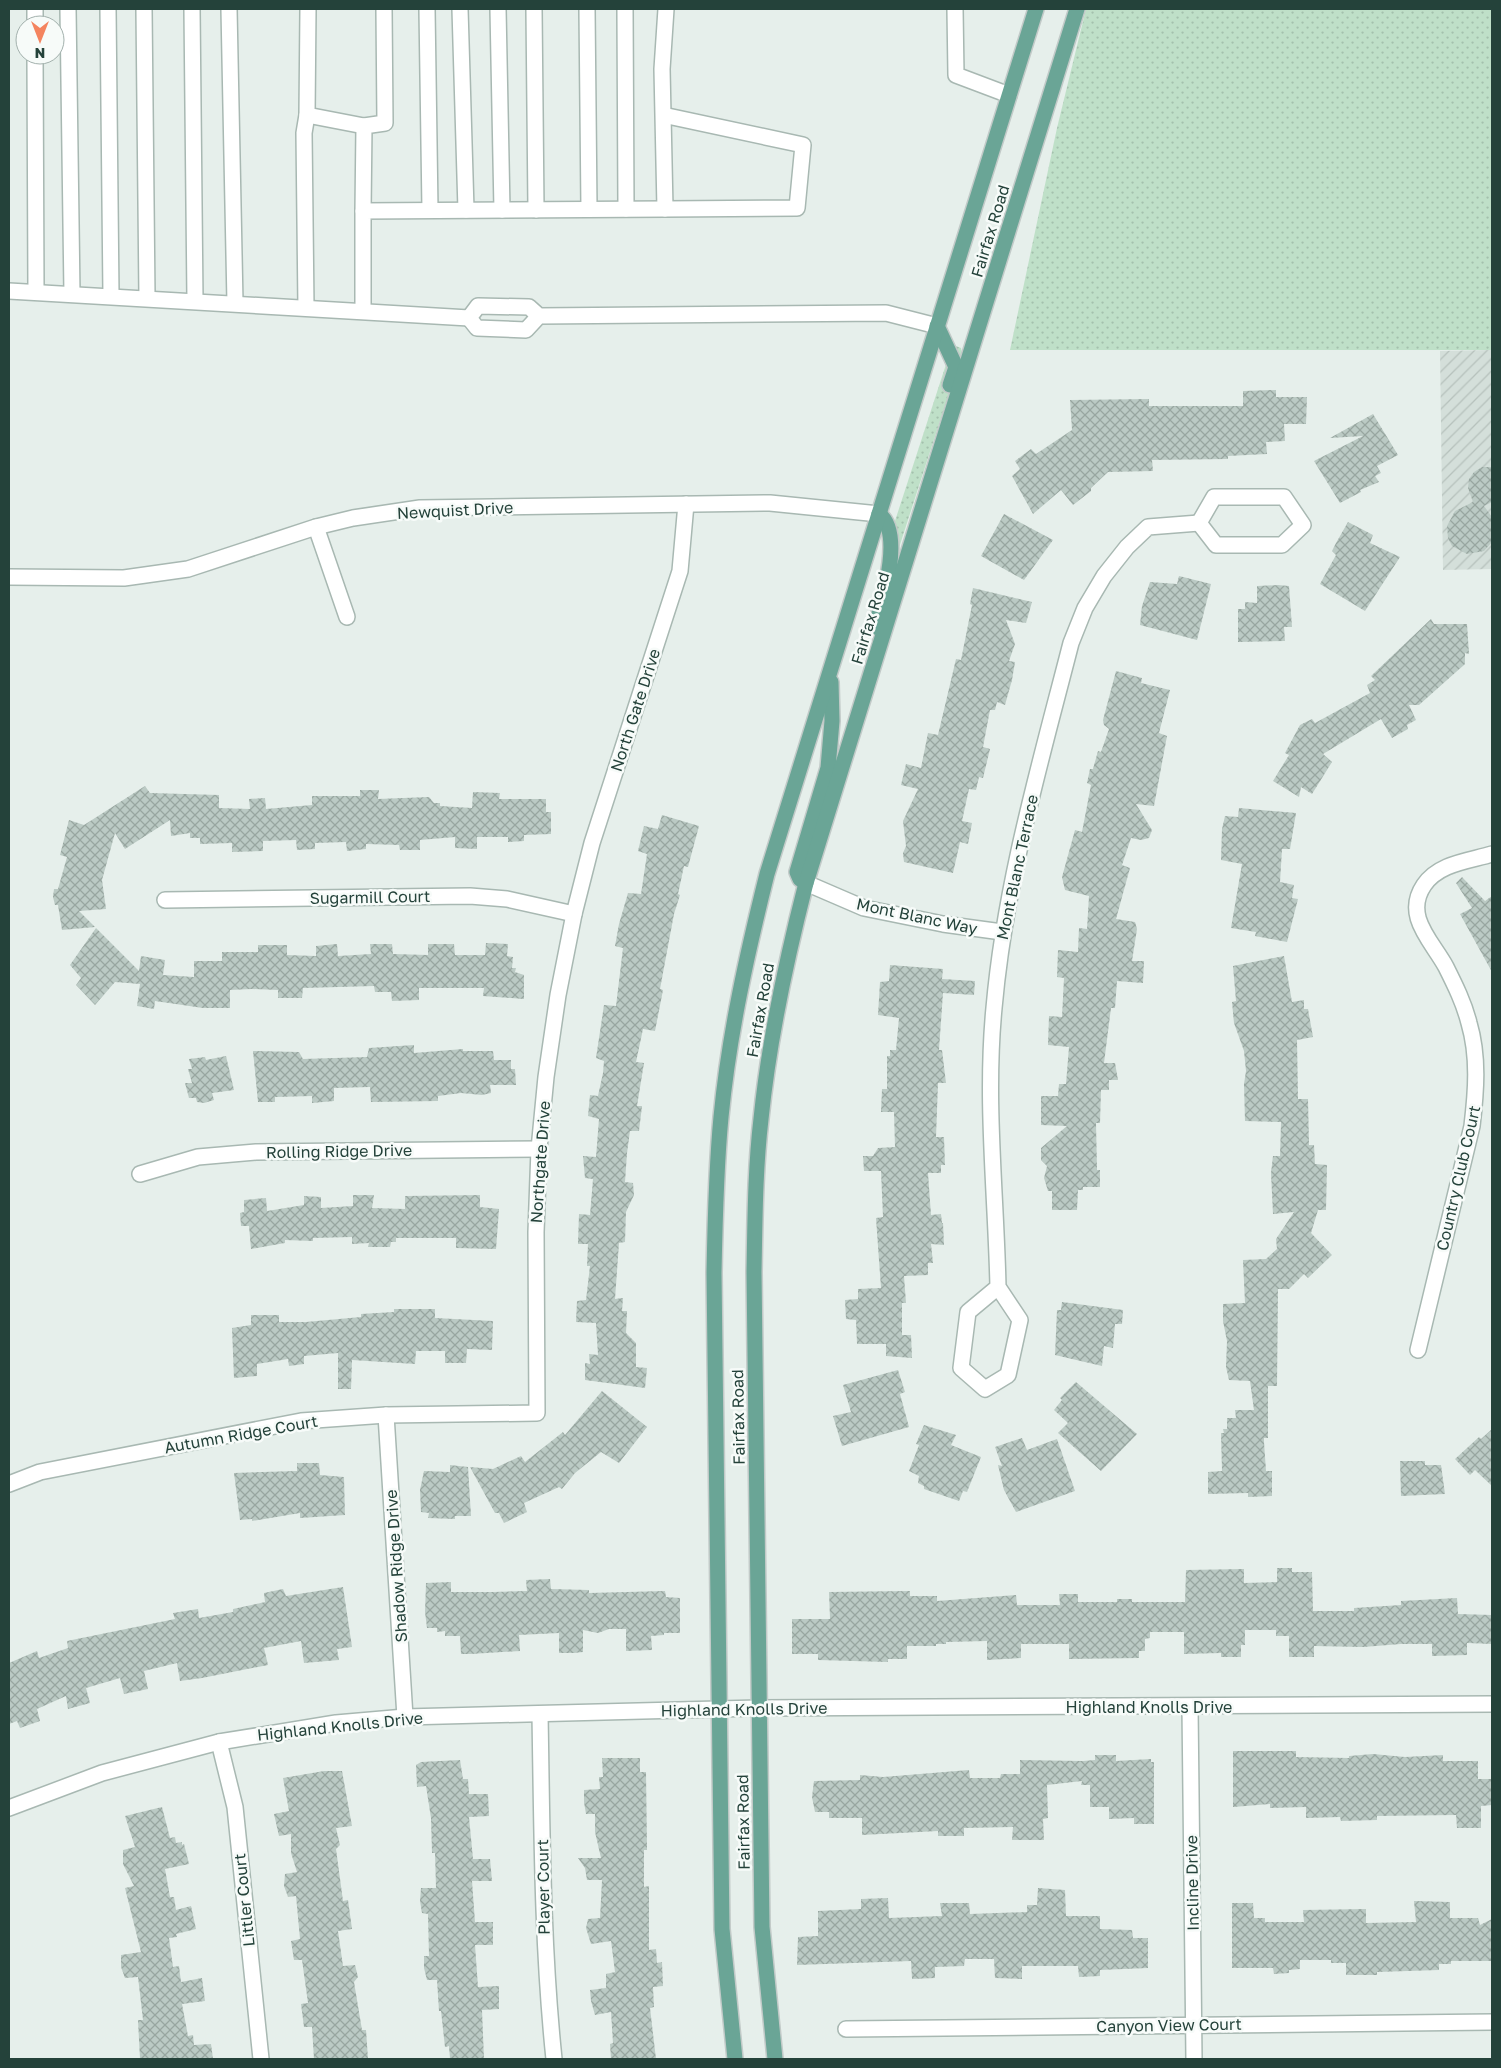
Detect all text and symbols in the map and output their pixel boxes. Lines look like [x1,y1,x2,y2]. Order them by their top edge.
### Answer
north arrow [15,15,65,65]
text: N [35,45,45,62]
street label: Fairfax Road [966,182,1014,280]
street label: Newquist Drive [396,497,514,523]
street label: Fairfax Road [846,569,894,667]
street label: North Gate Drive [606,646,664,774]
street label: Mont Blanc Terrace [992,793,1042,941]
street label: Sugarmill Court [309,886,431,908]
street label: Mont Blanc Way [855,893,979,939]
street label: Fairfax Road [742,961,778,1059]
street label: Northgate Drive [526,1100,554,1224]
street label: Country Club Court [1432,1103,1484,1253]
street label: Rolling Ridge Drive [266,1140,412,1162]
street label: Fairfax Road [727,1369,749,1465]
street label: Autumn Ridge Court [163,1411,319,1457]
street label: Shadow Ridge Drive [381,1489,411,1643]
street label: Highland Knolls Drive [1066,1697,1232,1717]
street label: Highland Knolls Drive [660,1698,828,1720]
street label: Highland Knolls Drive [256,1707,424,1745]
street label: Fairfax Road [732,1774,754,1870]
street label: Incline Drive [1181,1835,1203,1931]
street label: Player Court [532,1839,554,1935]
street label: Littler Court [229,1852,259,1948]
street label: Canyon View Court [1096,2014,1242,2036]

